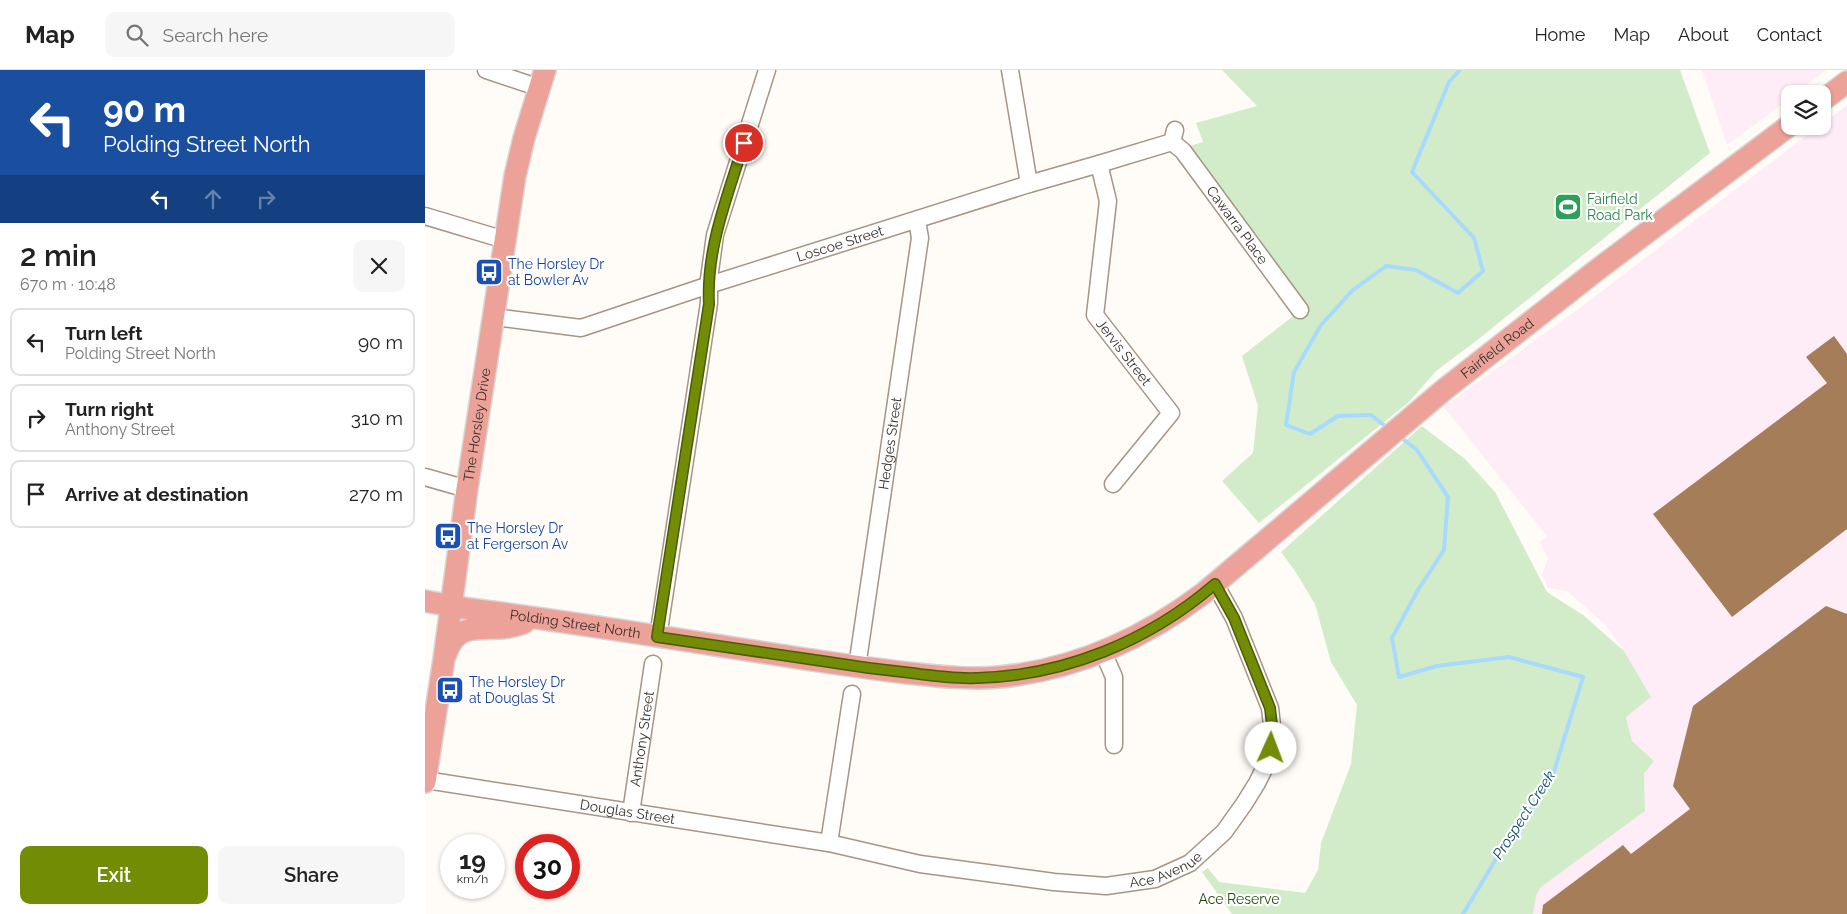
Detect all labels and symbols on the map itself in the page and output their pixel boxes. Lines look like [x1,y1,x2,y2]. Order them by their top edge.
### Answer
pin [723,122,765,164]
street label: Cawarra Place [1203,183,1271,267]
place label: Fairfield Road Park [1587,191,1653,223]
sports icon: Fairfield Road Park [1553,192,1583,222]
street label: Loscoe Street [795,222,885,265]
place label: The Horsley Dr at Bowler Av [508,256,604,288]
bus stop icon: The Horsley Dr at Bowler Av [474,257,504,287]
street label: Fairfield Road [1458,315,1537,382]
street label: Jervis Street [1093,316,1155,389]
street label: The Horsley Drive [460,367,493,483]
street label: Hedges Street [875,396,905,491]
place label: The Horsley Dr at Fergerson Av [467,520,569,552]
bus stop icon: The Horsley Dr at Fergerson Av [433,521,463,551]
street label: Polding Street North [509,606,642,641]
place label: The Horsley Dr at Douglas St [469,674,565,706]
bus stop icon: The Horsley Dr at Douglas St [435,675,465,705]
street label: Anthony Street [627,690,657,788]
position arrow [1244,721,1296,773]
water label: Prospect Creek [1489,767,1559,863]
street label: Douglas Street [579,796,677,827]
speed limit sign: 30 [515,834,580,899]
street label: Ace Avenue [1128,848,1205,891]
park label: Ace Reserve [1198,891,1280,907]

